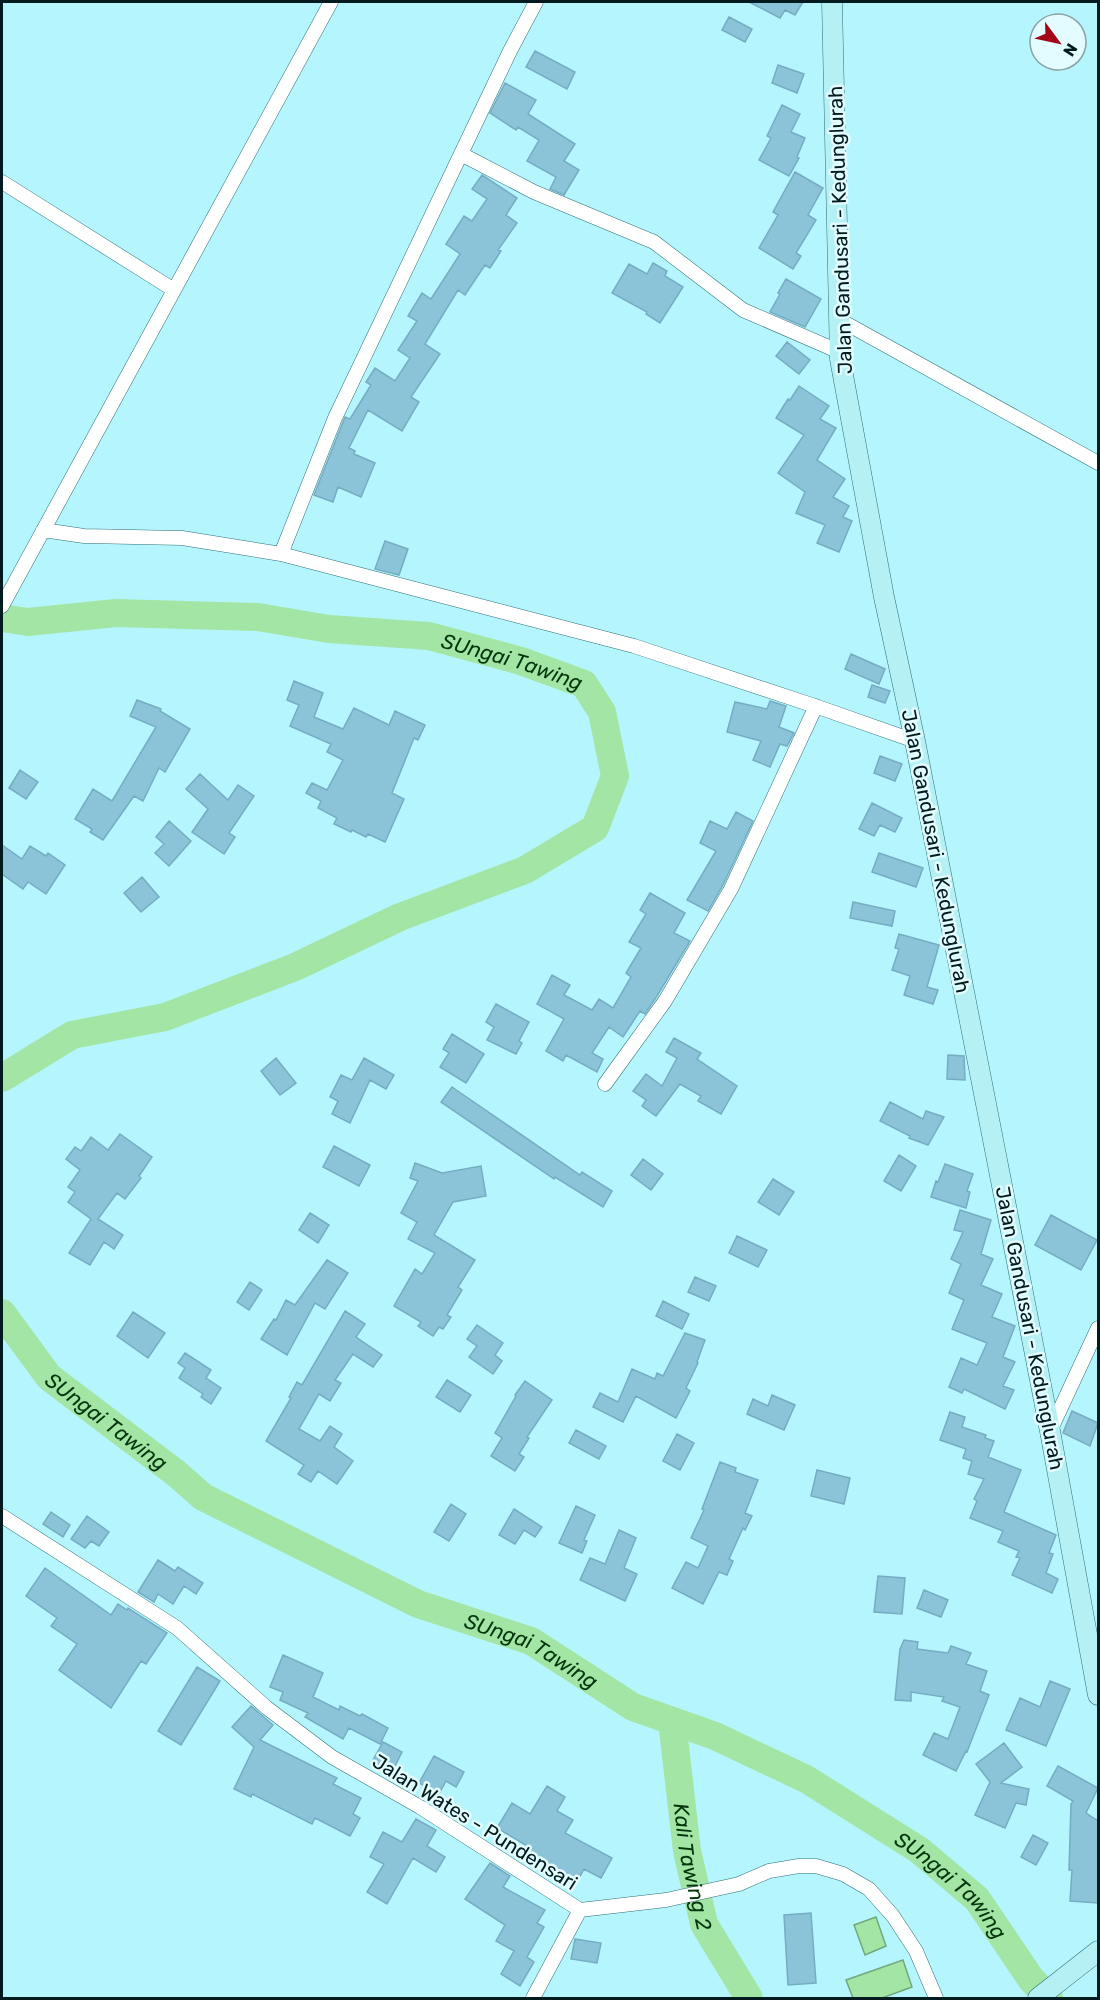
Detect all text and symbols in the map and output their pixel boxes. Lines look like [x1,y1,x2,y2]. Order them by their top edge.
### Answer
north arrow [1028,12,1088,72]
text: N [1059,40,1081,60]
street label: Jalan Gandusari - Kedunglurah [823,85,857,375]
water label: SUngai Tawing [439,628,586,695]
street label: Jalan Gandusari - Kedunglurah [897,707,975,995]
street label: Jalan Gandusari - Kedunglurah [991,1184,1069,1472]
water label: SUngai Tawing [41,1367,173,1475]
water label: SUngai Tawing [461,1608,603,1694]
street label: Jalan Wates - Pundensari [368,1749,582,1895]
water label: Kali Tawing 2 [669,1802,718,1933]
water label: SUngai Tawing [891,1826,1013,1943]

